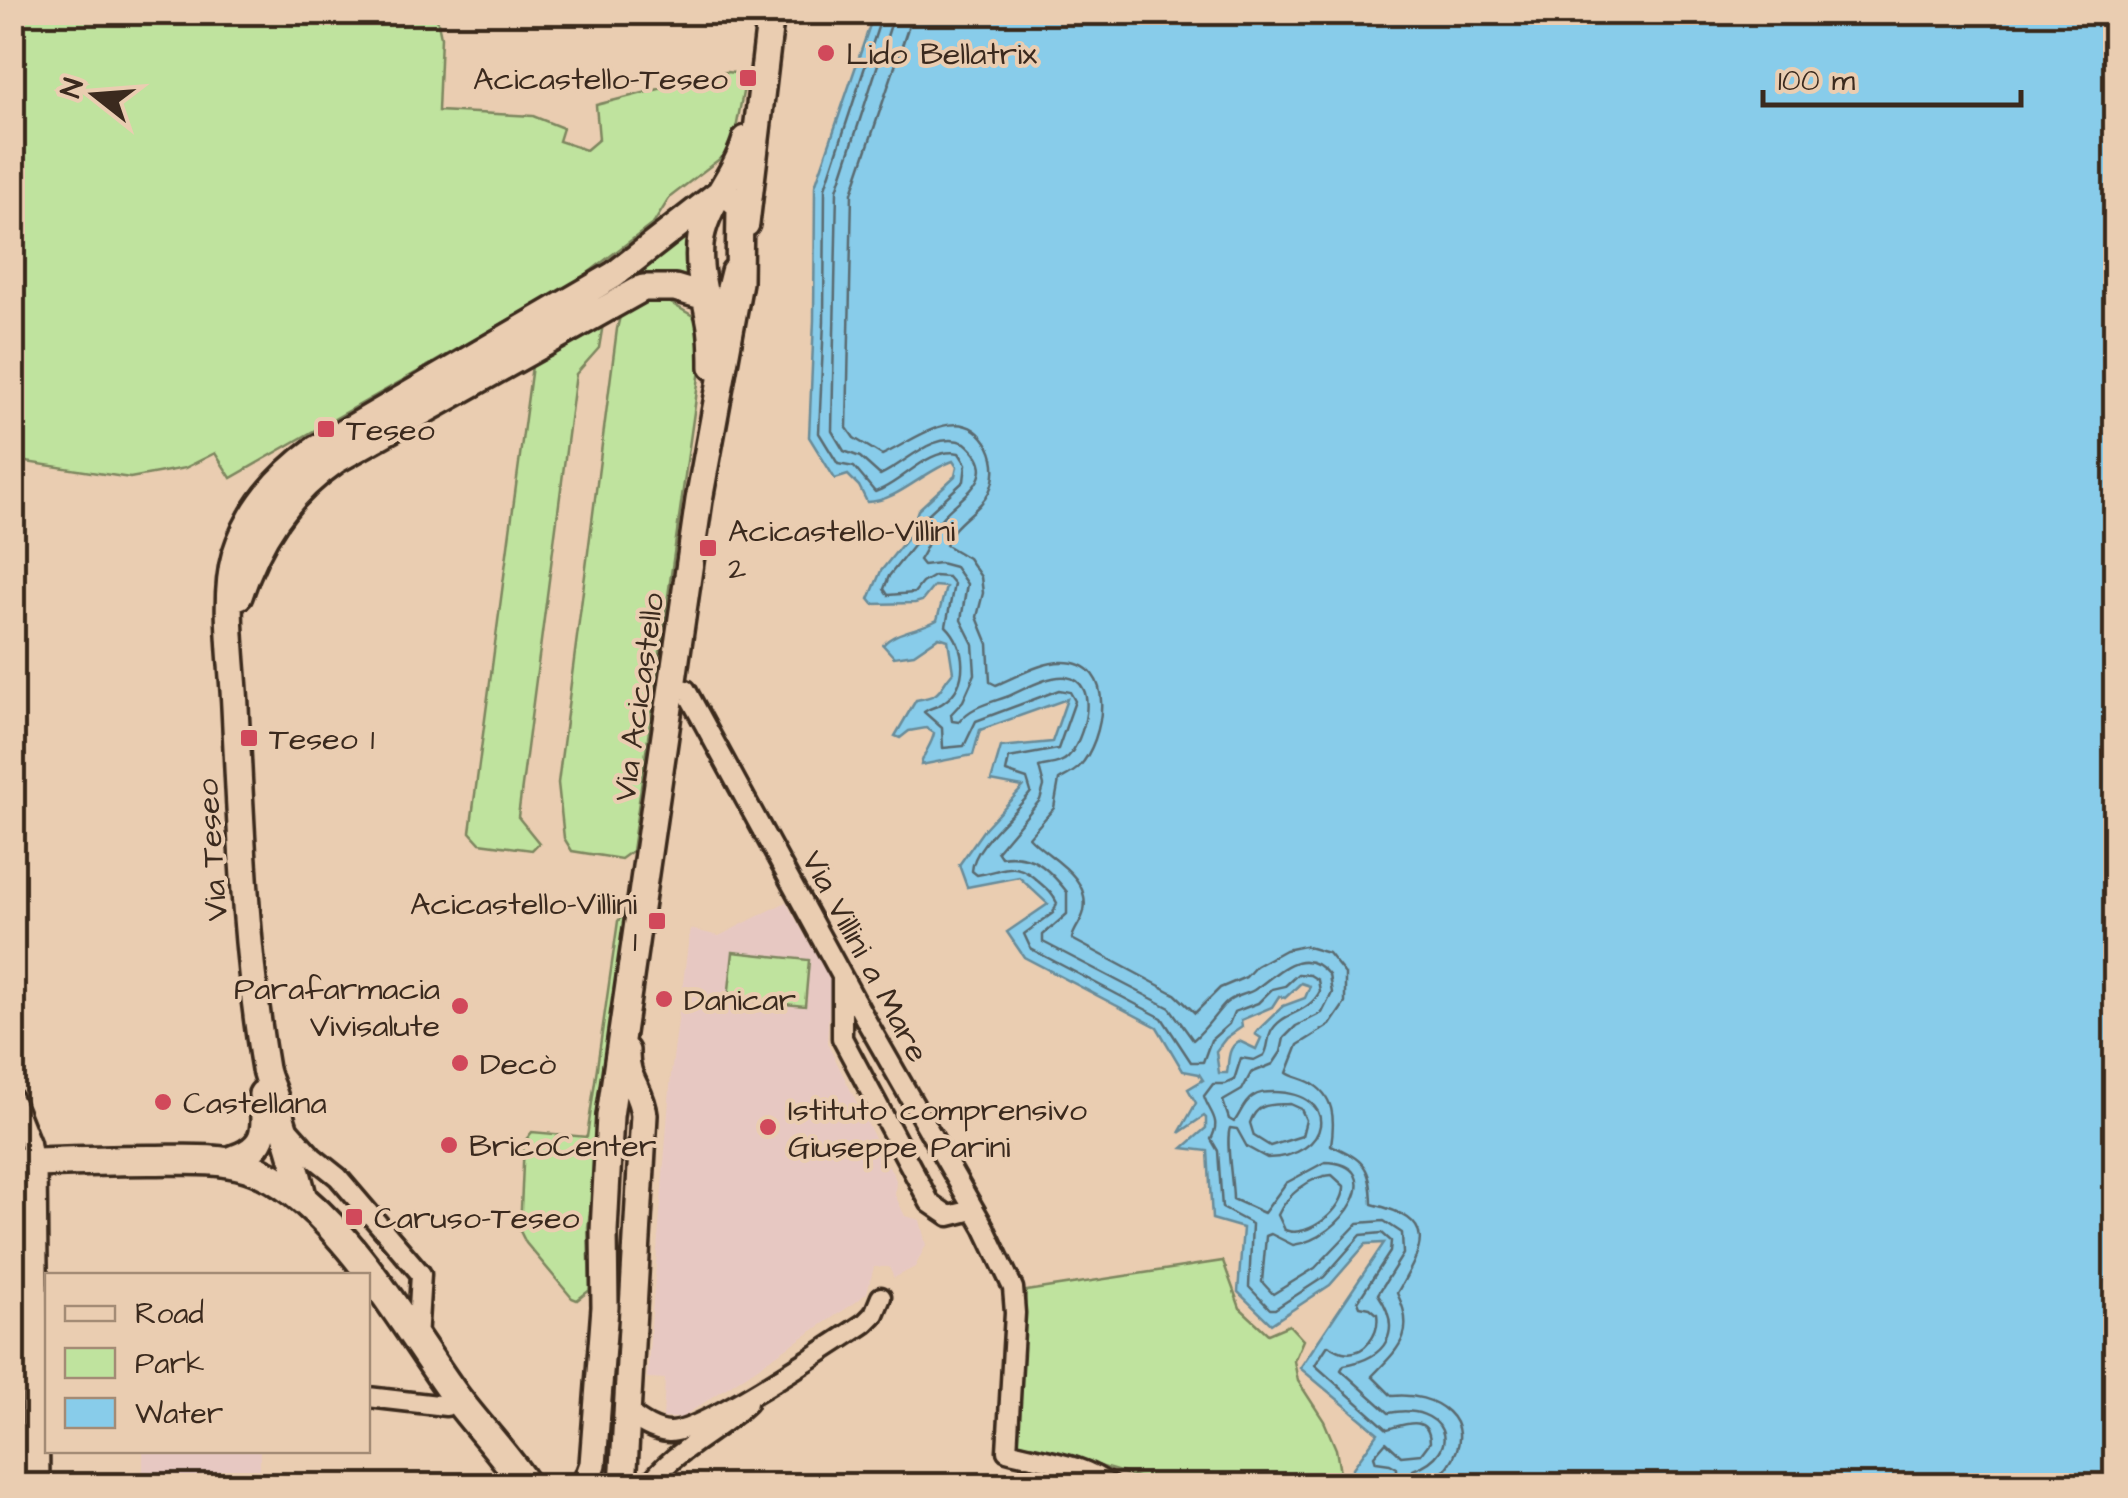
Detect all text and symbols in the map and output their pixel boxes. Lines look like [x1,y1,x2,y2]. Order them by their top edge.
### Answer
place label: Lido Bellatrix [846,32,1037,77]
marker: Lido Bellatrix [815,42,837,64]
north arrow [45,45,145,145]
scale bar [1763,45,2020,107]
place label: Acicastello-Teseo [473,57,728,102]
text: 100 m [1778,60,1856,102]
marker: Acicastello-Teseo [737,67,759,89]
text: N [51,74,94,102]
place label: Teseo [346,408,435,453]
marker: Teseo [315,418,337,440]
place label: Acicastello-Villini 2 [728,509,955,591]
marker: Acicastello-Villini 2 [697,537,719,559]
street label: Via Acicastello [603,590,676,805]
place label: Teseo 1 [269,717,375,762]
marker: Teseo 1 [238,727,260,749]
street label: Via Teseo [185,777,240,923]
street label: Via Villini a Mare [790,843,940,1071]
place label: Acicastello-Villini 1 [410,882,637,964]
marker: Acicastello-Villini 1 [646,910,668,932]
place label: Parafarmacia Vivisalute [234,967,440,1049]
place label: Danicar [684,978,796,1023]
marker: Danicar [653,988,675,1010]
marker: Parafarmacia Vivisalute [449,995,471,1017]
place label: Decò [480,1042,556,1087]
marker: Decò [449,1052,471,1074]
place label: Castellana [183,1081,327,1126]
place label: Istituto comprensivo Giuseppe Parini [788,1088,1087,1170]
marker: Castellana [152,1091,174,1113]
marker: Istituto comprensivo Giuseppe Parini [757,1116,779,1138]
place label: BricoCenter [469,1124,657,1169]
marker: BricoCenter [438,1134,460,1156]
place label: Caruso-Teseo [374,1196,579,1241]
marker: Caruso-Teseo [343,1206,365,1228]
legend [45,1273,370,1453]
text: Road [135,1293,204,1335]
text: Park [135,1343,204,1385]
text: Water [135,1393,223,1435]

